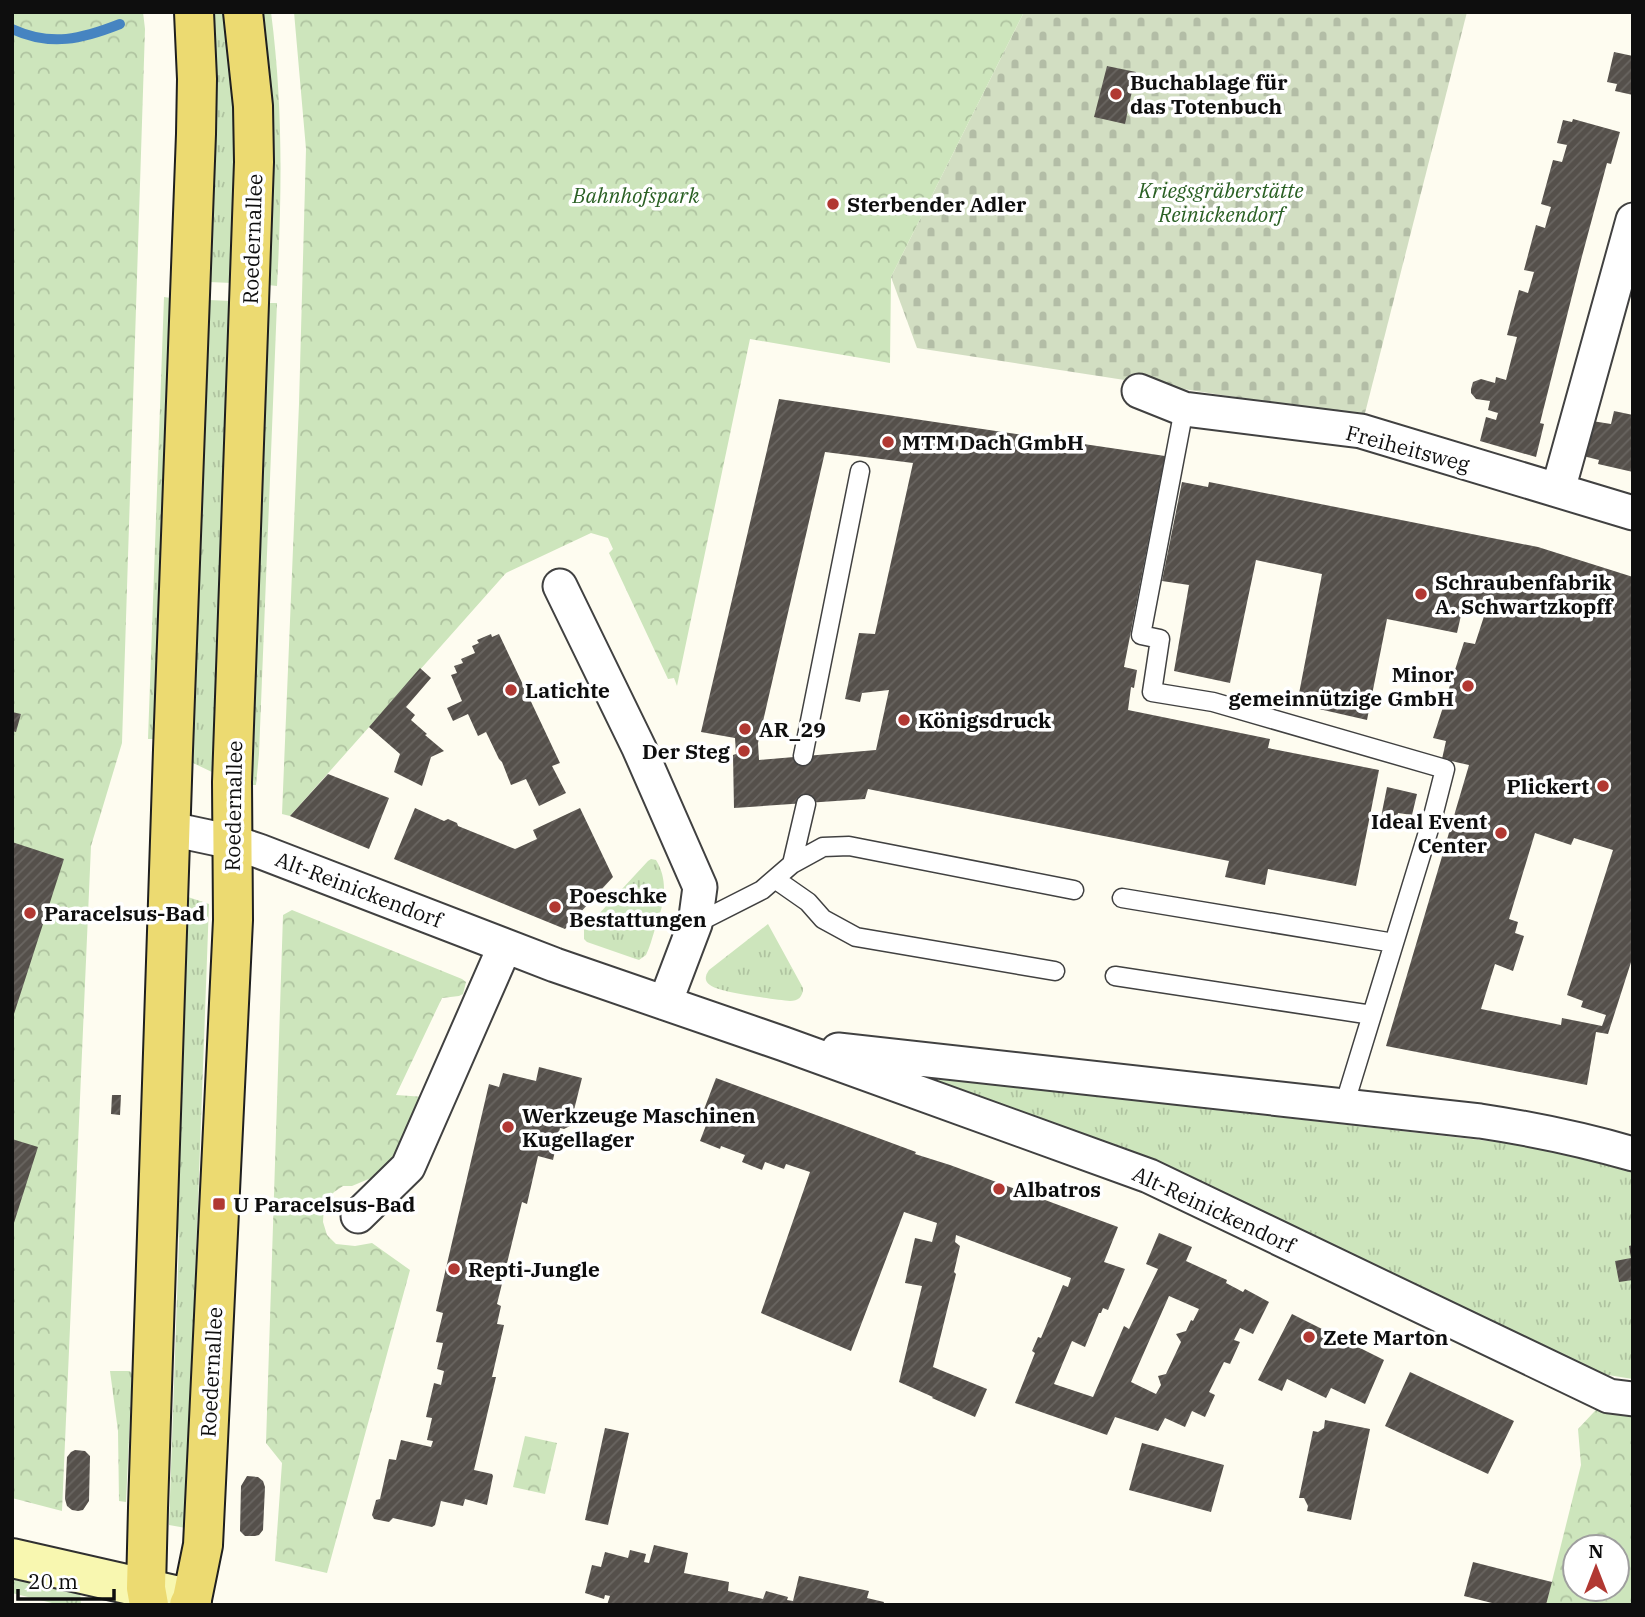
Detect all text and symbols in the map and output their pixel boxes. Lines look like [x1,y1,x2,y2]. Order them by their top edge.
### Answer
place label: Buchablage für das Totenbuch [1130,68,1288,120]
marker: Buchablage für das Totenbuch [1108,86,1124,102]
street label: Roedernallee [236,173,268,305]
park label: Kriegsgräberstätte Reinickendorf [1137,176,1304,228]
park label: Bahnhofspark [572,181,700,209]
place label: Sterbender Adler [847,190,1027,218]
marker: Sterbender Adler [825,196,841,212]
street label: Freiheitsweg [1343,418,1474,478]
place label: MTM Dach GmbH [902,428,1084,456]
marker: MTM Dach GmbH [880,434,896,450]
place label: Schraubenfabrik A. Schwartzkopff [1435,568,1614,620]
marker: Schraubenfabrik A. Schwartzkopff [1413,586,1429,602]
place label: Minor gemeinnützige GmbH [1229,660,1455,712]
place label: Latichte [525,676,610,704]
marker: Minor gemeinnützige GmbH [1460,678,1476,694]
marker: Latichte [503,682,519,698]
place label: Königsdruck [918,706,1051,734]
marker: Königsdruck [896,712,912,728]
place label: AR_29 [759,715,826,743]
marker: AR_29 [737,721,753,737]
place label: Der Steg [642,737,731,765]
street label: Roedernallee [218,740,248,872]
marker: Der Steg [736,743,752,759]
place label: Plickert [1506,772,1589,800]
marker: Plickert [1595,778,1611,794]
place label: Ideal Event Center [1371,807,1488,859]
marker: Ideal Event Center [1493,825,1509,841]
street label: Alt-Reinickendorf [272,844,448,934]
place label: Poeschke Bestattungen [569,881,707,933]
place label: Paracelsus-Bad [44,899,205,927]
marker: Poeschke Bestattungen [547,899,563,915]
marker: Paracelsus-Bad [22,905,38,921]
place label: Werkzeuge Maschinen Kugellager [522,1101,756,1153]
marker: Werkzeuge Maschinen Kugellager [500,1119,516,1135]
street label: Alt-Reinickendorf [1128,1159,1301,1260]
place label: Albatros [1013,1175,1101,1203]
marker: Albatros [991,1181,1007,1197]
place label: U Paracelsus-Bad [233,1190,415,1218]
marker: U Paracelsus-Bad [211,1196,227,1212]
place label: Repti-Jungle [468,1255,600,1283]
marker: Repti-Jungle [446,1261,462,1277]
street label: Roedernallee [194,1306,228,1438]
place label: Zete Marton [1323,1323,1449,1351]
marker: Zete Marton [1301,1329,1317,1345]
north arrow [1561,1533,1631,1603]
text: N [1588,1539,1604,1563]
scale bar [18,1558,114,1602]
text: 20 m [28,1567,78,1595]

